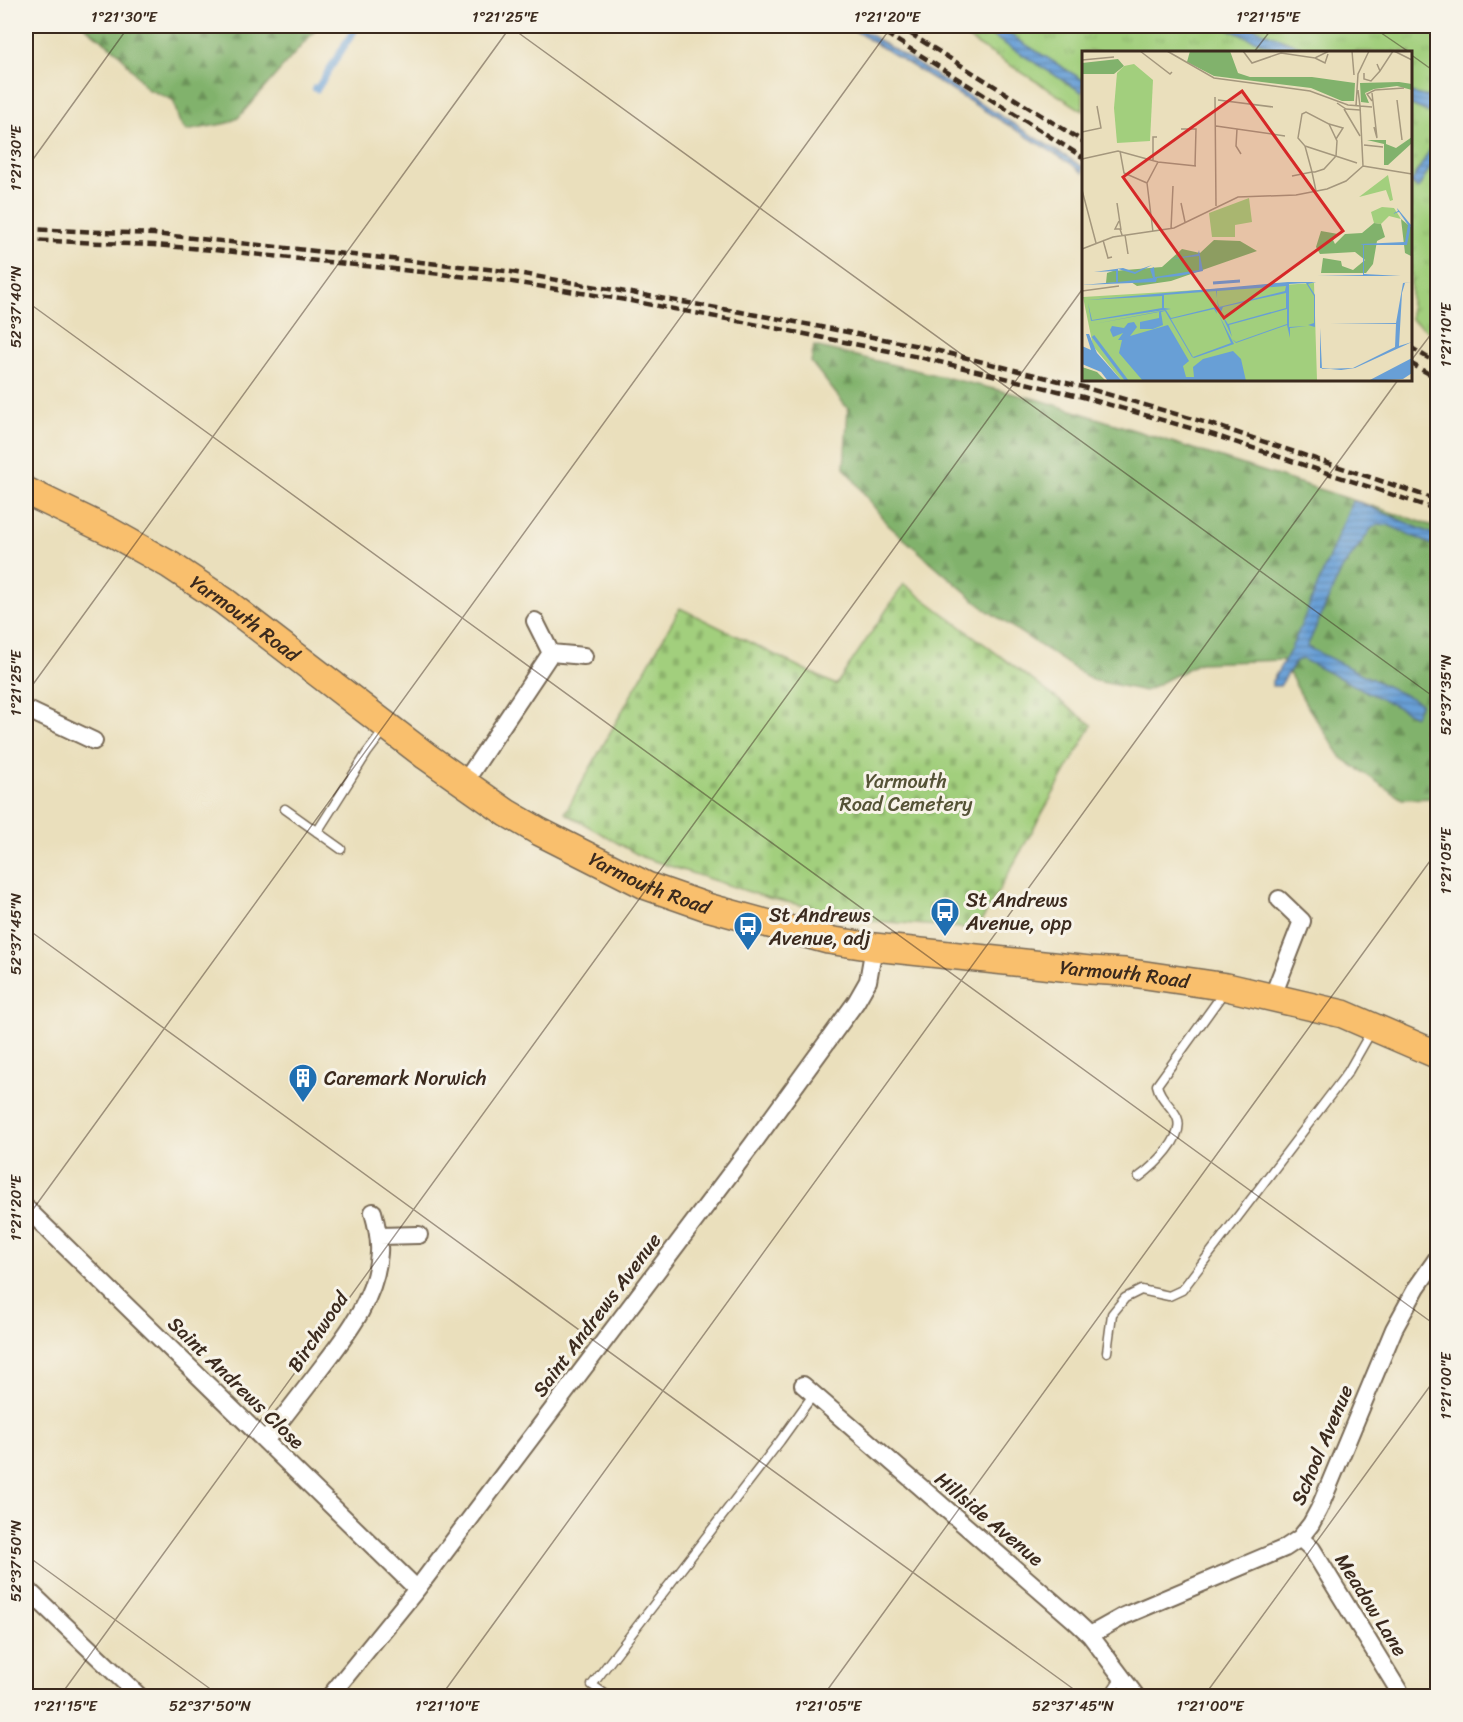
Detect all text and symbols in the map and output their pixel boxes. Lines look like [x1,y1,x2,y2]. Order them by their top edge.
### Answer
text: 1°21'30"E [91,4,159,30]
text: 1°21'25"E [472,4,540,30]
text: 1°21'20"E [854,4,922,30]
text: 1°21'15"E [1236,4,1302,30]
inset map [1082,51,1412,381]
text: 1°21'30"E [3,123,29,191]
text: 52°37'40"N [3,265,29,348]
text: 1°21'10"E [1433,301,1459,367]
street label: Yarmouth Road [183,565,309,672]
text: 1°21'25"E [3,648,29,716]
text: 52°37'35"N [1433,654,1459,735]
park label: Yarmouth Road Cemetery [840,764,973,822]
text: 1°21'05"E [1433,826,1459,894]
street label: Yarmouth Road [582,842,717,925]
place label: St Andrews Avenue, opp [965,883,1072,941]
text: 52°37'45"N [3,893,29,975]
bus stop icon: St Andrews Avenue, opp [929,896,961,938]
place label: St Andrews Avenue, adj [768,898,871,956]
bus stop icon: St Andrews Avenue, adj [732,910,764,952]
street label: Yarmouth Road [1058,949,1193,999]
place label: Caremark Norwich [324,1061,486,1096]
building icon: Caremark Norwich [287,1062,319,1104]
text: 1°21'20"E [3,1173,29,1241]
street label: Saint Andrews Avenue [523,1225,671,1405]
street label: Birchwood [278,1283,359,1380]
street label: Saint Andrews Close [159,1308,313,1458]
text: 1°21'00"E [1433,1351,1459,1420]
street label: School Avenue [1281,1379,1363,1511]
street label: Hillside Avenue [926,1462,1052,1576]
text: 52°37'50"N [3,1519,29,1602]
street label: Meadow Lane [1325,1546,1417,1664]
text: 1°21'15"E [33,1693,99,1719]
text: 52°37'50"N [169,1693,252,1719]
text: 1°21'10"E [415,1693,481,1719]
text: 1°21'05"E [795,1693,863,1719]
text: 52°37'45"N [1032,1693,1114,1719]
text: 1°21'00"E [1176,1693,1245,1719]

